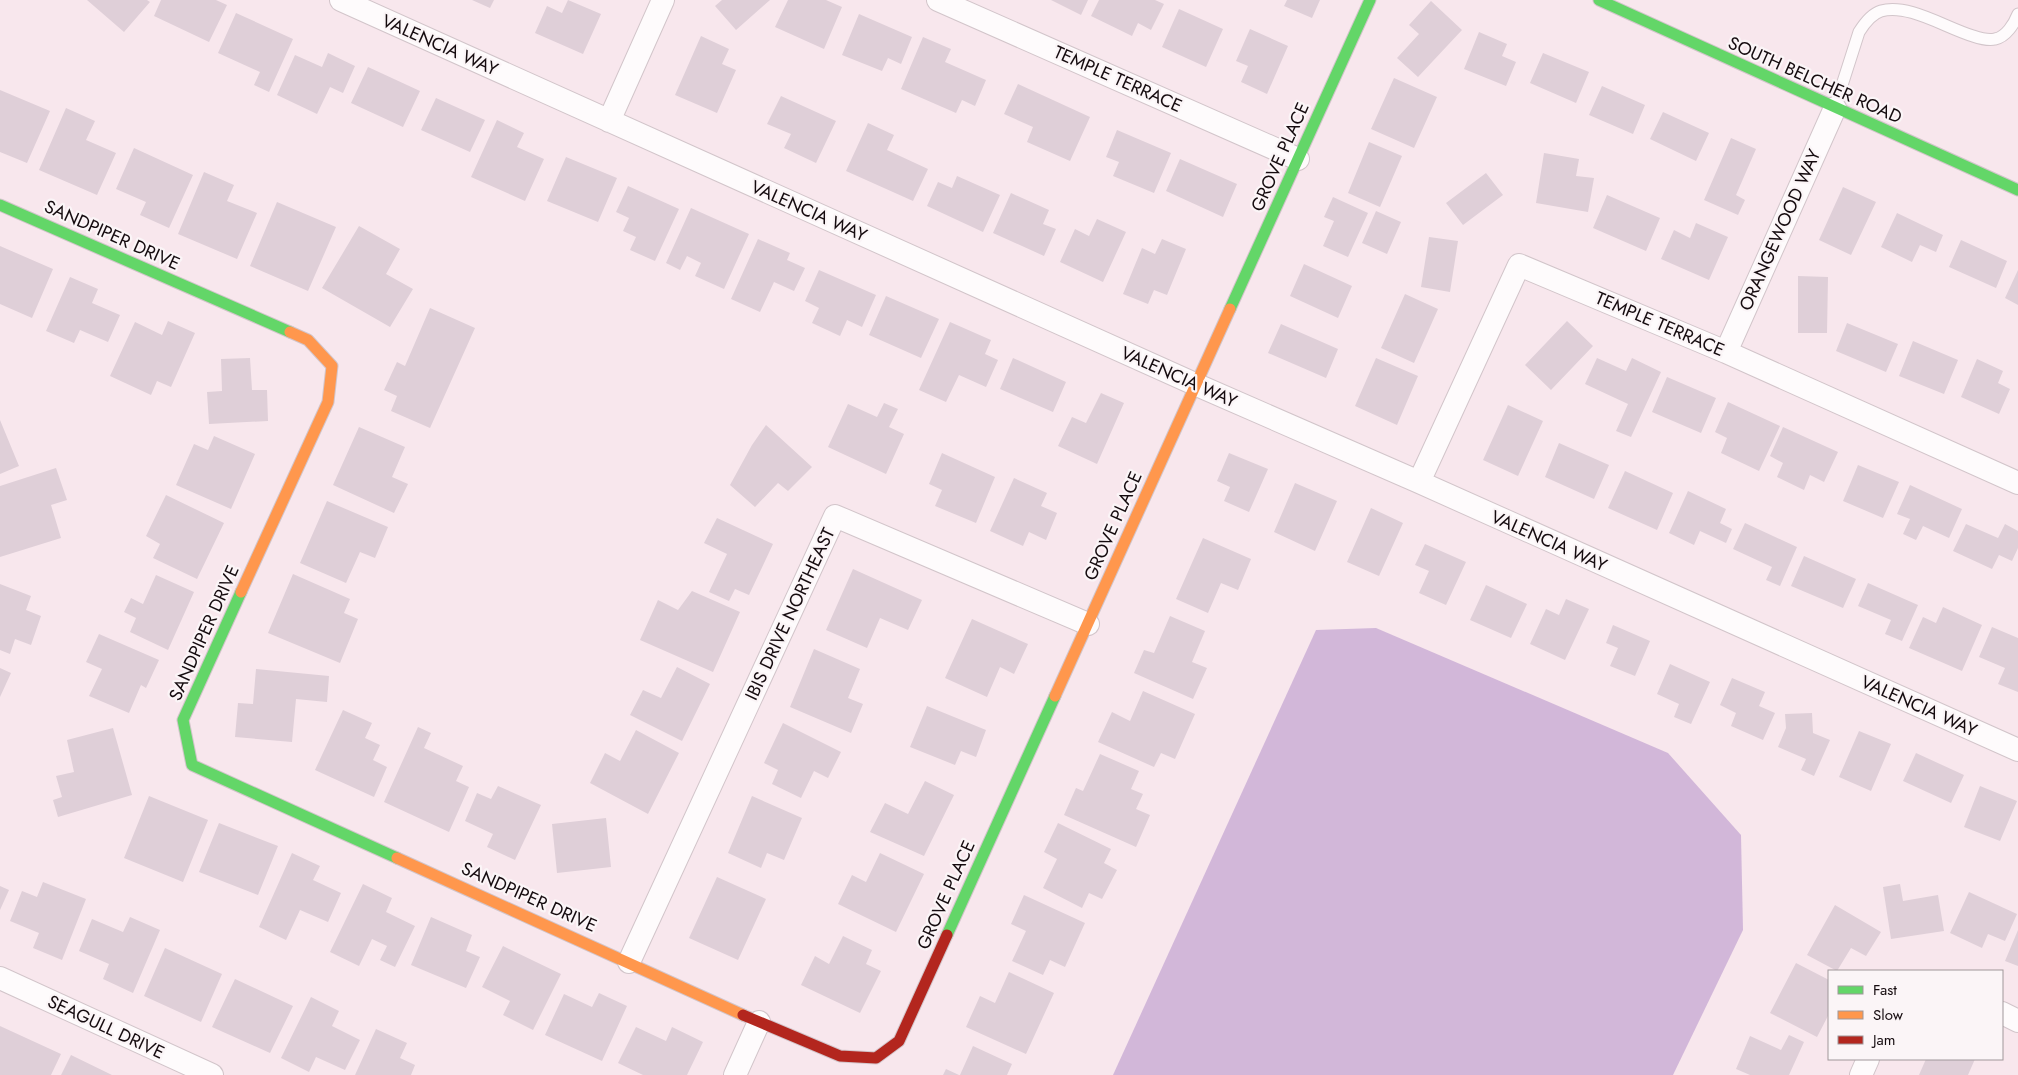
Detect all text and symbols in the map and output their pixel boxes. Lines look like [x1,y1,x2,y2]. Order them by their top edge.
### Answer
street label: VALENCIA WAY [378,8,503,83]
street label: SOUTH BELCHER ROAD [1724,30,1906,130]
street label: TEMPLE TERRACE [1050,39,1186,119]
street label: GROVE PLACE [1244,98,1316,216]
street label: ORANGEWOOD WAY [1733,144,1828,315]
street label: VALENCIA WAY [747,174,872,249]
street label: SANDPIPER DRIVE [40,193,184,277]
street label: TEMPLE TERRACE [1591,285,1729,363]
street label: VALENCIA WAY [1117,340,1242,415]
street label: GROVE PLACE [1077,467,1149,585]
street label: VALENCIA WAY [1487,504,1612,579]
street label: IBIS DRIVE NORTHEAST [739,523,842,704]
street label: SANDPIPER DRIVE [162,561,246,705]
street label: VALENCIA WAY [1857,669,1982,744]
street label: GROVE PLACE [910,836,982,954]
street label: SANDPIPER DRIVE [457,855,601,939]
legend [1828,970,2003,1060]
text: Fast [1873,979,1897,1001]
street label: SEAGULL DRIVE [43,989,169,1065]
text: Slow [1873,1004,1904,1026]
text: Jam [1871,1029,1896,1051]

